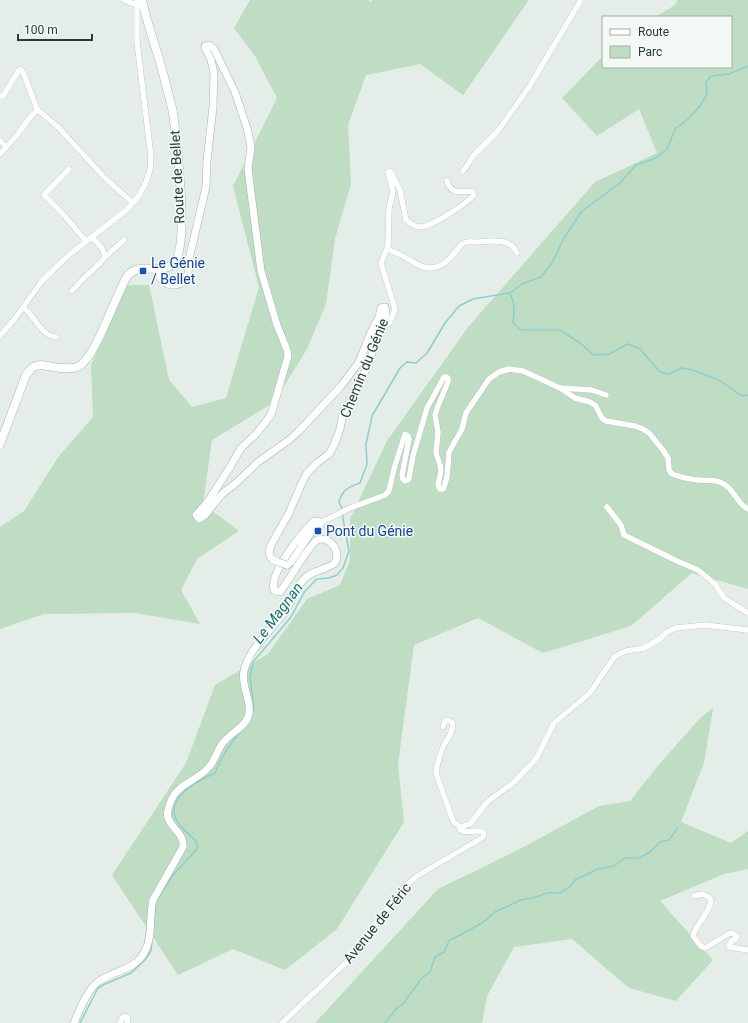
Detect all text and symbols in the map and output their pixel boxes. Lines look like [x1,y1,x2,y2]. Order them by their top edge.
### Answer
scale bar [18,16,92,42]
legend [602,16,732,68]
text: 100 m [24,23,58,37]
text: Route [638,25,669,39]
text: Parc [638,45,662,59]
street label: Route de Bellet [167,129,187,224]
place label: Le Génie / Bellet [151,255,205,287]
marker: Le Génie / Bellet [138,266,148,276]
street label: Chemin du Génie [337,316,391,420]
place label: Pont du Génie [326,523,413,539]
marker: Pont du Génie [313,526,323,536]
water label: Le Magnan [249,579,307,647]
street label: Avenue de Féric [340,880,414,966]

